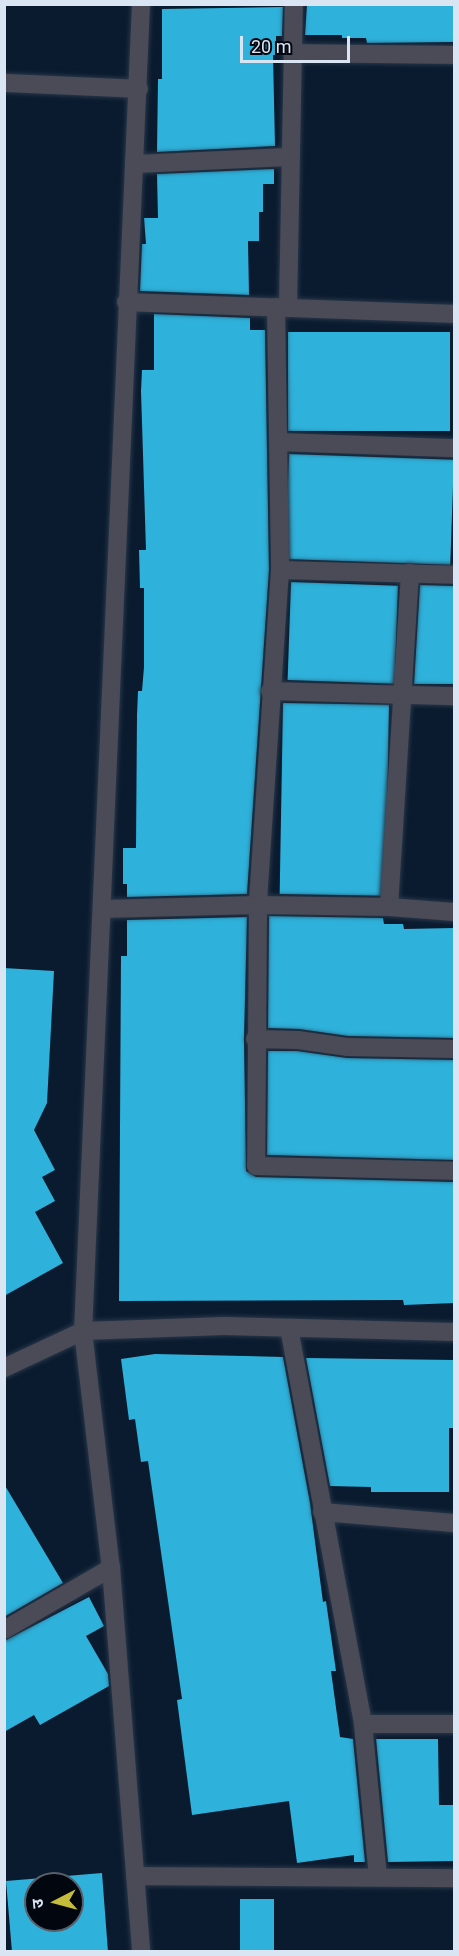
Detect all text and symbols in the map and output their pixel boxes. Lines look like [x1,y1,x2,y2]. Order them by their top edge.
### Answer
scale bar [243,24,352,62]
text: 20 m [251,36,291,57]
north arrow [24,1872,84,1932]
text: उ [28,1898,48,1909]

